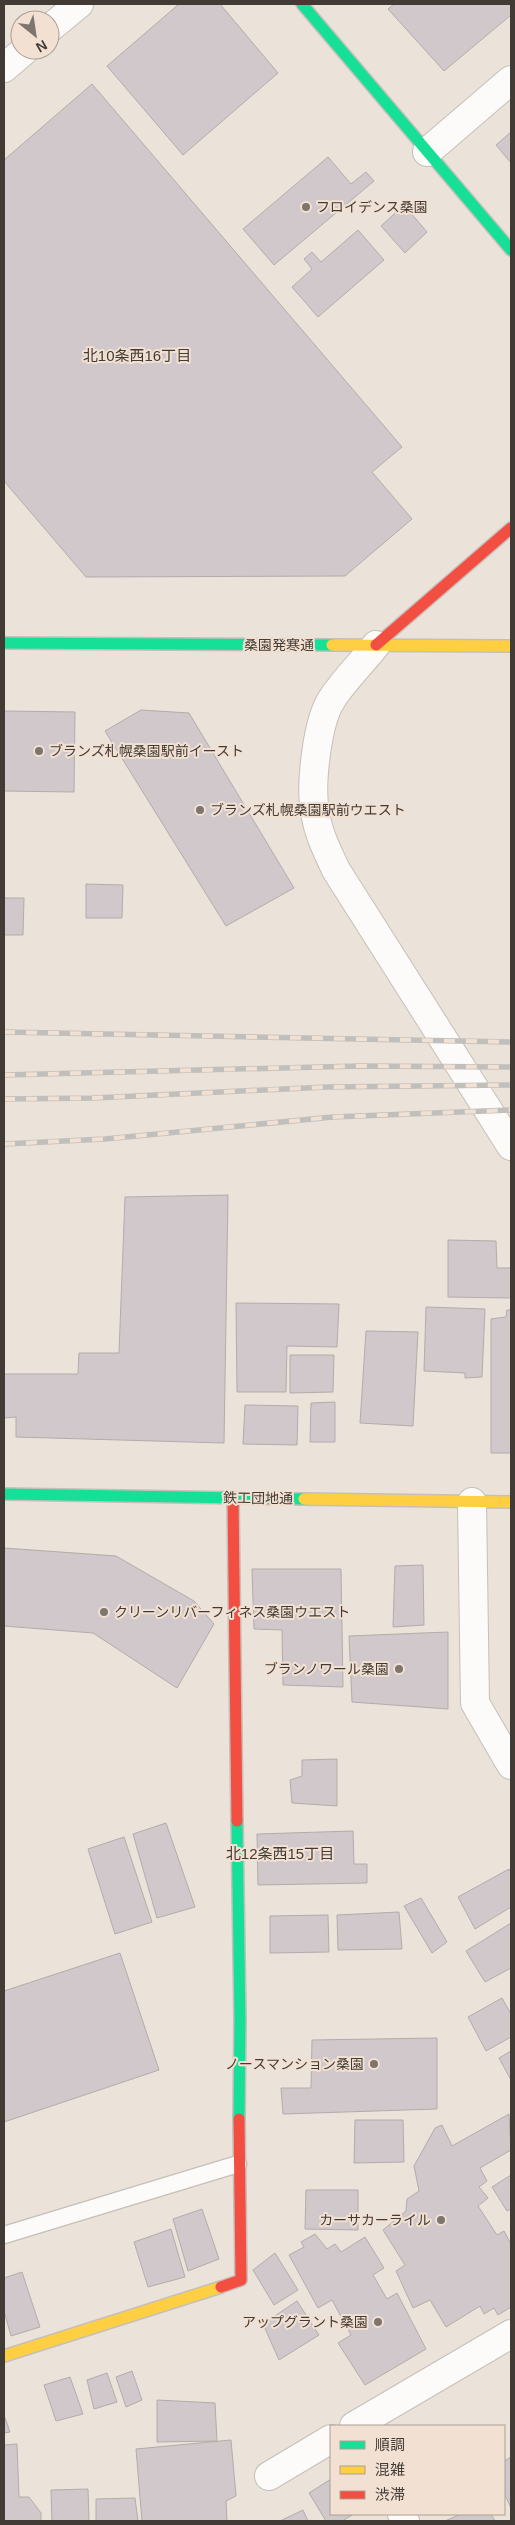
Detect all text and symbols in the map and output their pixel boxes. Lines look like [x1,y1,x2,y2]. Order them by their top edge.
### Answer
north arrow [10,10,60,60]
text: N [33,37,50,56]
place label: フロイデンス桑園 [316,199,428,215]
marker: フロイデンス桑園 [300,201,312,213]
district label: 北10条西16丁目 [83,347,191,364]
street label: 桑園発寒通 [244,637,314,653]
place label: ブランズ札幌桑園駅前イースト [49,743,244,759]
marker: ブランズ札幌桑園駅前イースト [33,745,45,757]
place label: ブランズ札幌桑園駅前ウエスト [210,802,406,818]
marker: ブランズ札幌桑園駅前ウエスト [194,804,206,816]
street label: 鉄工団地通 [223,1489,293,1507]
place label: クリーンリバーフィネス桑園ウエスト [114,1604,350,1620]
marker: クリーンリバーフィネス桑園ウエスト [98,1606,110,1618]
place label: ブランノワール桑園 [264,1661,389,1677]
marker: ブランノワール桑園 [393,1663,405,1675]
district label: 北12条西15丁目 [226,1845,334,1862]
place label: ノースマンション桑園 [225,2056,364,2072]
marker: ノースマンション桑園 [368,2058,380,2070]
place label: カーサカーライル [319,2212,431,2228]
marker: カーサカーライル [435,2214,447,2226]
place label: アップグラント桑園 [242,2314,368,2330]
marker: アップグラント桑園 [372,2316,384,2328]
legend [330,2425,505,2515]
text: 順調 [375,2436,405,2453]
text: 混雑 [375,2461,405,2478]
text: 渋滞 [375,2486,405,2503]

